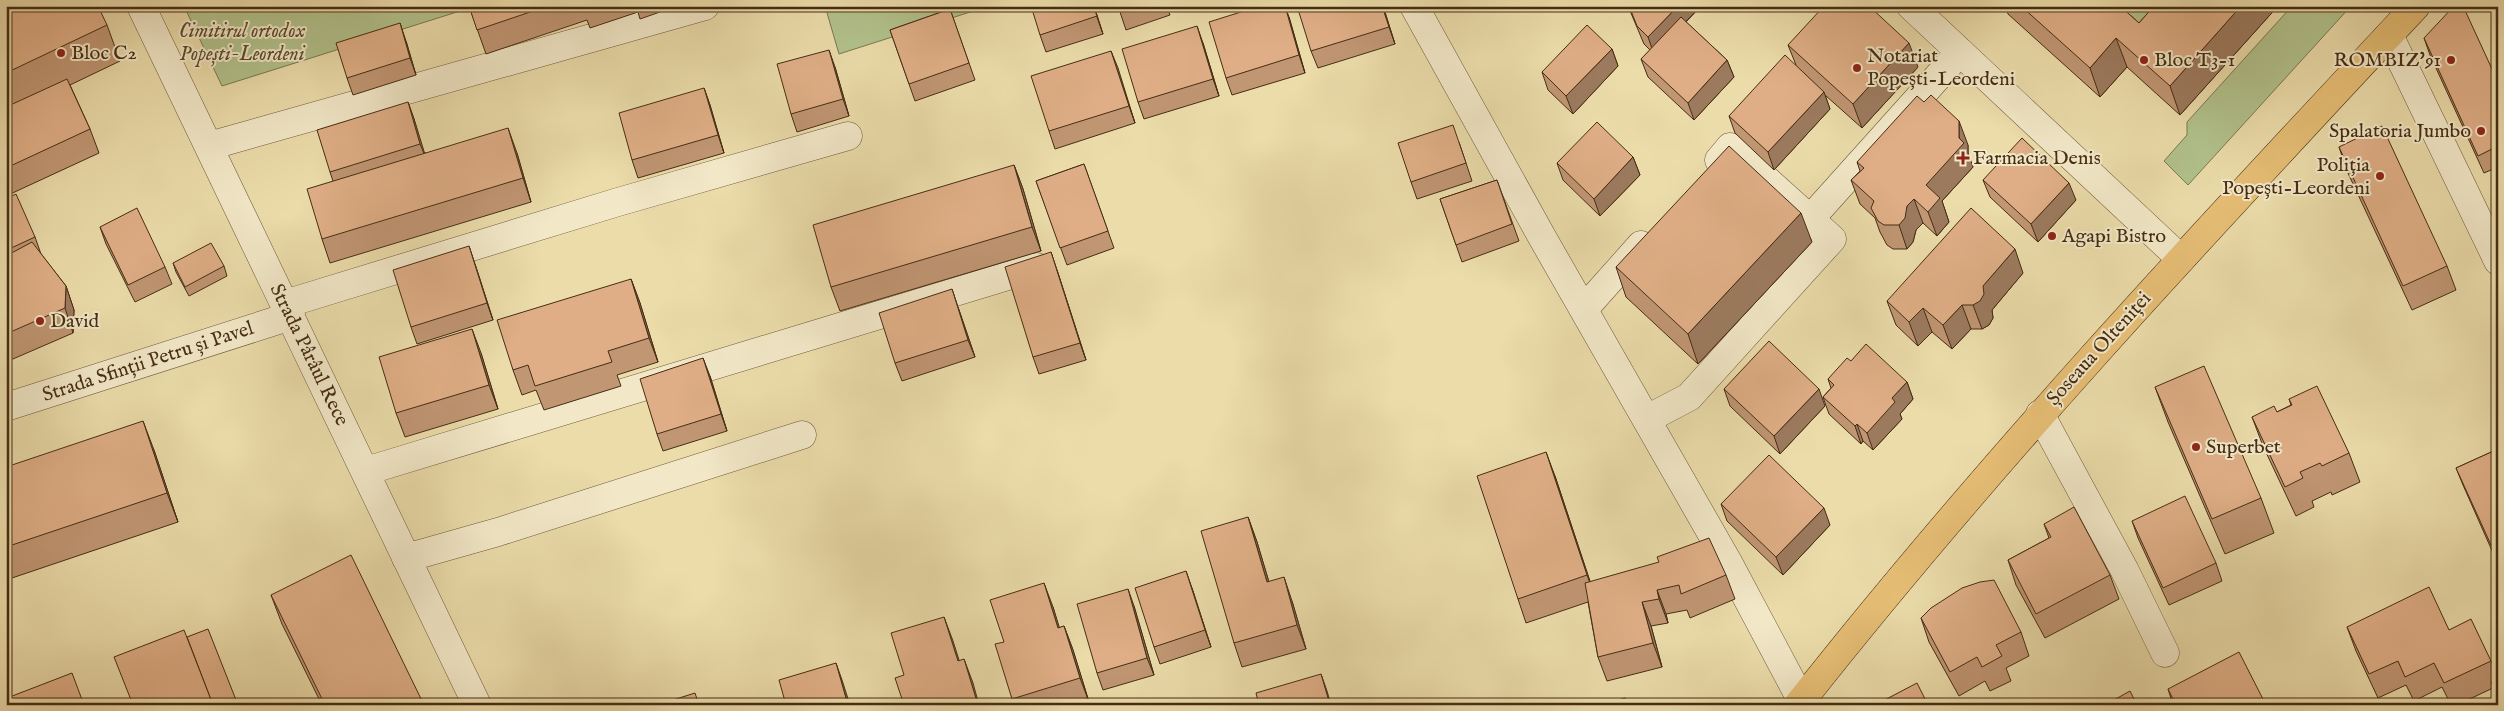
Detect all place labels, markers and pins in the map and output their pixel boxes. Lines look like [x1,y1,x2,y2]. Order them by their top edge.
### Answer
place label: Bloc C2 [71,41,137,66]
place label: Notariat Popești-Leordeni [1867,44,2015,92]
marker: Bloc C2 [55,47,67,59]
place label: Bloc T3-1 [2154,48,2235,73]
place label: ROMBIZ'91 [2334,48,2441,73]
marker: Bloc T3-1 [2138,54,2150,66]
marker: ROMBIZ'91 [2445,54,2457,66]
marker: Notariat Popești-Leordeni [1851,62,1863,74]
place label: Spalatoria Jumbo [2329,119,2471,144]
marker: Spalatoria Jumbo [2475,125,2487,137]
place label: Farmacia Denis [1973,146,2101,171]
marker: Farmacia Denis [1957,152,1969,164]
place label: Poliția Popești-Leordeni [2222,153,2370,201]
marker: Poliția Popești-Leordeni [2374,170,2386,182]
place label: Agapi Bistro [2061,224,2166,249]
marker: Agapi Bistro [2046,230,2058,242]
place label: David [50,309,100,334]
marker: David [34,315,46,327]
place label: Superbet [2206,435,2281,460]
marker: Superbet [2190,441,2202,453]

